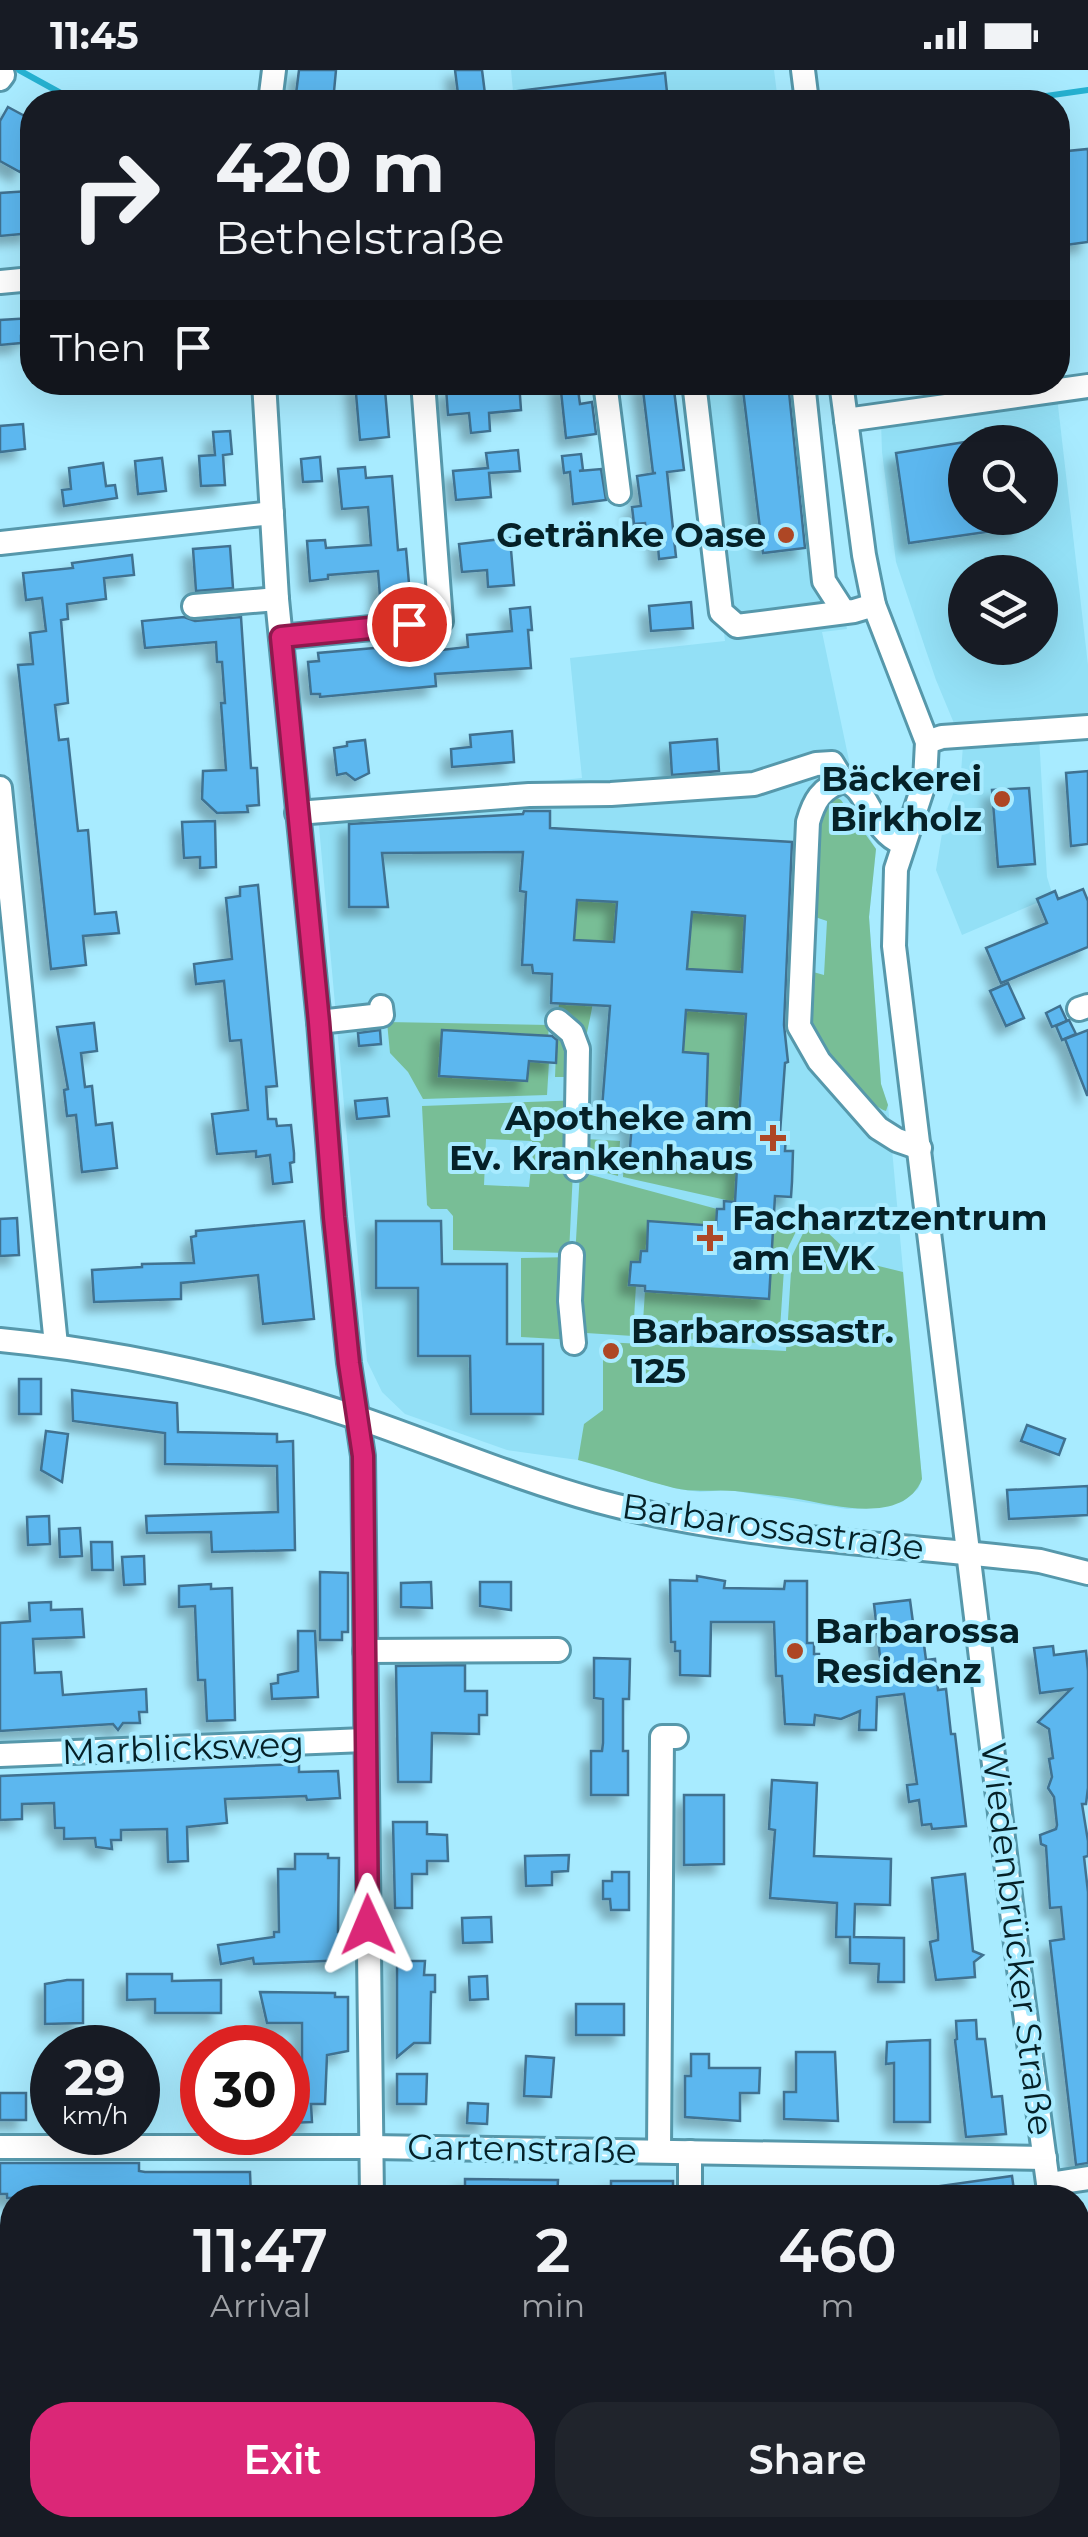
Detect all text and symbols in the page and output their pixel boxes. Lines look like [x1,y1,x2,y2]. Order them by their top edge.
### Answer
text: 11:45 [50,12,139,59]
text: 420 m [215,124,445,210]
icon: right [50,130,180,260]
text: Bethelstraße [215,210,504,265]
icon: arrive [166,320,221,375]
text: Then [50,324,146,371]
map controls [948,425,1058,665]
button: search [948,425,1058,535]
place label: Getränke Oase [496,513,766,556]
marker: Getränke Oase [775,524,797,546]
button: layers [948,555,1058,665]
pin [367,582,452,667]
icon: arrive [382,597,437,652]
place label: Bäckerei Birkholz [821,757,982,840]
marker: Bäckerei Birkholz [991,788,1013,810]
place label: Apotheke am Ev. Krankenhaus [449,1096,753,1179]
marker: Apotheke am Ev. Krankenhaus [762,1127,784,1149]
place label: Facharztzentrum am EVK [732,1196,1047,1279]
marker: Facharztzentrum am EVK [697,1225,723,1251]
place label: Barbarossastr. 125 [631,1309,894,1392]
marker: Barbarossastr. 125 [600,1340,622,1362]
street label: Barbarossastraße [619,1484,927,1569]
place label: Barbarossa Residenz [815,1609,1020,1692]
marker: Barbarossa Residenz [784,1640,806,1662]
street label: Marblicksweg [61,1722,305,1773]
street label: Wiedenbrücker Straße [972,1740,1063,2138]
position arrow [316,1873,420,1977]
speed limit sign: 30 [180,2025,310,2155]
text: 29 [64,2047,126,2108]
text: km/h [62,2100,128,2130]
street label: Gartenstraße [407,2125,637,2172]
text: 11:47 [193,2214,328,2287]
text: 2 [536,2214,571,2287]
text: 460 [778,2214,897,2287]
text: Arrival [210,2286,311,2325]
text: min [521,2286,585,2325]
text: m [821,2286,855,2325]
button: Exit [30,2402,535,2517]
button: Share [555,2402,1060,2517]

